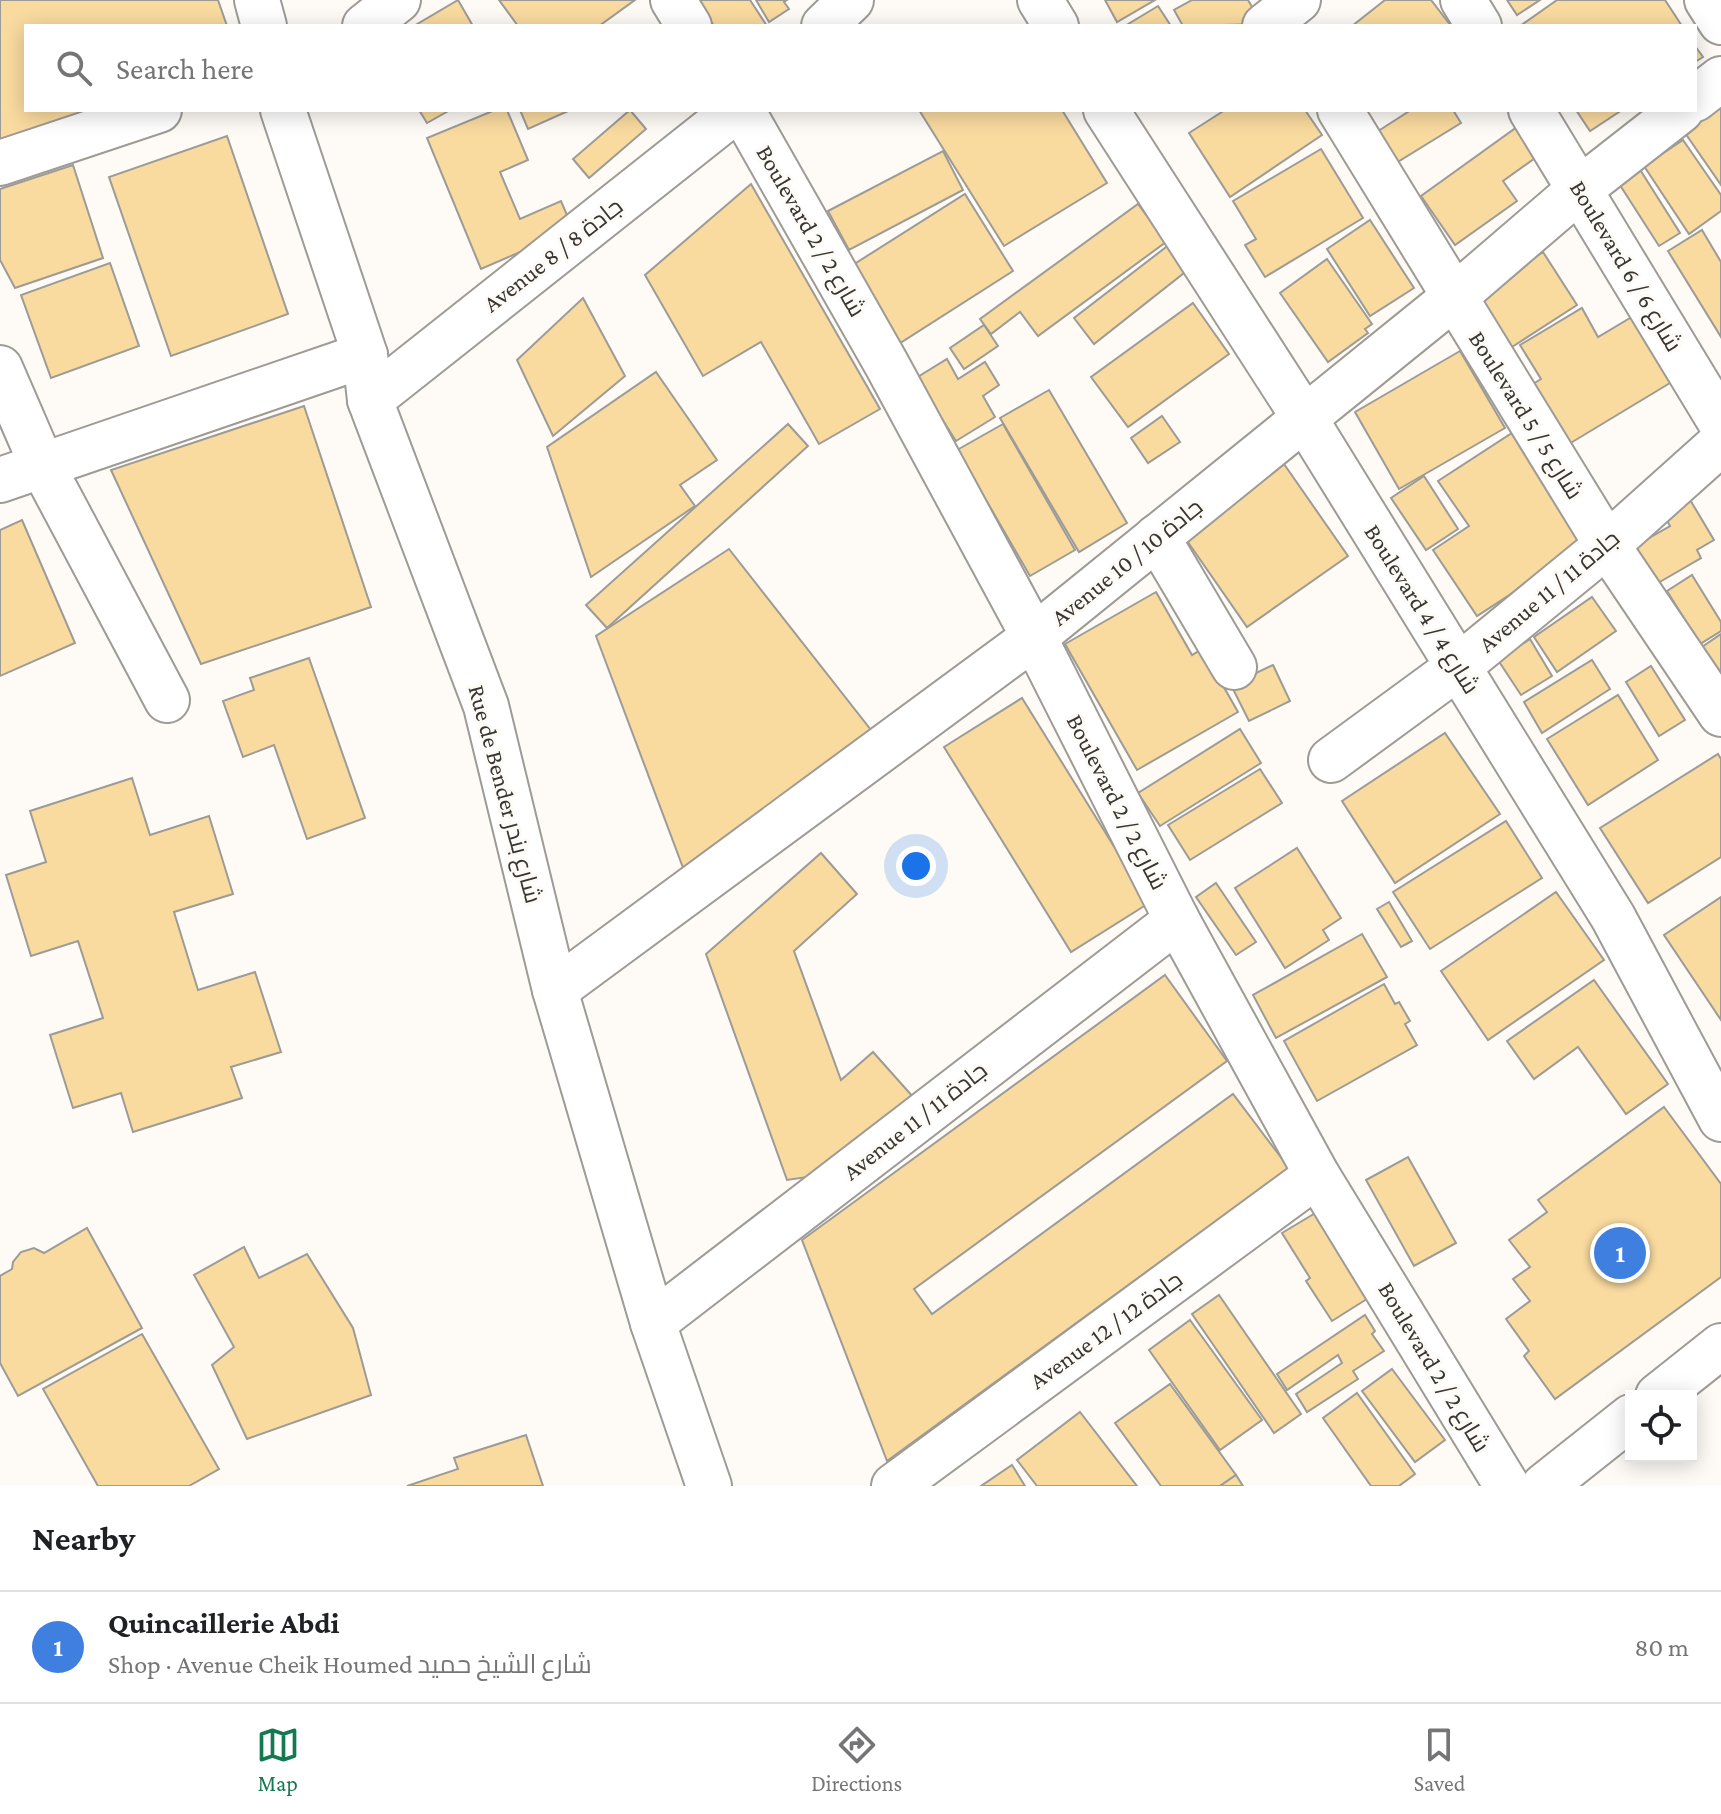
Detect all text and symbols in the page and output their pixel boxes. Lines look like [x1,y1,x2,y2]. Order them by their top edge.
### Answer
search box [24,24,1697,112]
icon: search [52,46,96,90]
text: Search here [116,52,254,85]
street label: Boulevard 2 / شارع 2 [749,140,871,323]
street label: Boulevard 6 / شارع 6 [1562,175,1688,358]
street label: Avenue 8 / جادة 8 [478,192,628,317]
street label: Boulevard 5 / شارع 5 [1461,326,1589,505]
street label: Avenue 10 / جادة 10 [1046,492,1208,631]
street label: Boulevard 4 / شارع 4 [1357,519,1485,700]
street label: Avenue 11 / جادة 11 [1473,524,1624,657]
street label: Rue de Bender شارع بندر [460,682,548,907]
street label: Boulevard 2 / شارع 2 [1059,710,1173,895]
your location [896,846,936,886]
street label: Avenue 11 / جادة 11 [837,1056,992,1185]
pin: 1 [1594,1223,1646,1283]
street label: Avenue 12 / جادة 12 [1024,1265,1187,1394]
street label: Boulevard 2 / شارع 2 [1371,1277,1496,1458]
map controls [1625,1390,1697,1462]
button: locate [1625,1390,1697,1462]
text: Nearby [32,1520,135,1557]
text: Quincaillerie Abdi [108,1606,339,1639]
text: 1 [53,1633,63,1662]
text: 80 m [1635,1633,1689,1662]
text: Shop · Avenue Cheik Houmed شارع الشيخ حميد [108,1650,592,1679]
tab: Map [256,1723,300,1796]
tab: Directions [811,1723,902,1796]
tab: Saved [1414,1723,1465,1796]

